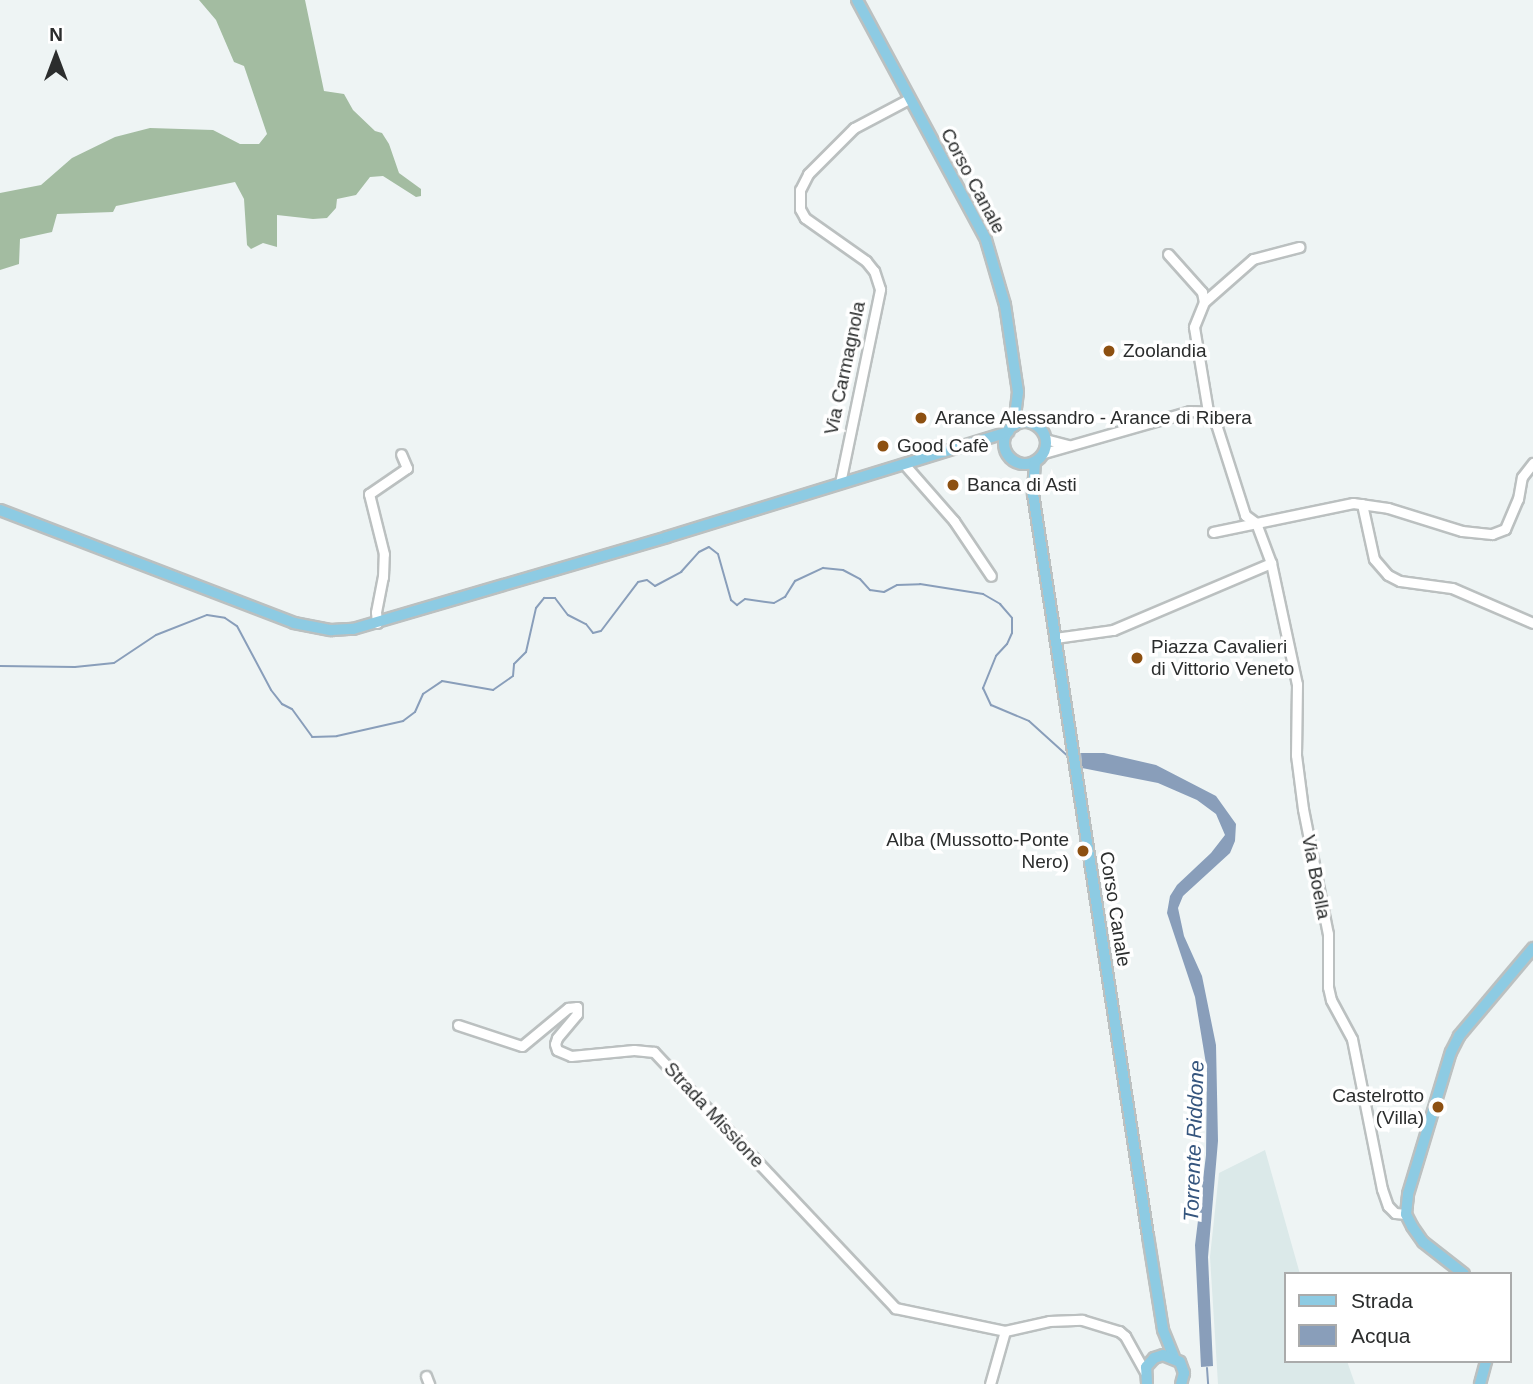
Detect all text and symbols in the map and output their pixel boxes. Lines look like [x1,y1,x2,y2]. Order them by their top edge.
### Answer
north arrow [21,21,91,91]
text: N [49,24,63,45]
street label: Corso Canale [936,124,1010,238]
street label: Via Carmagnola [820,299,870,437]
place label: Zoolandia [1123,340,1206,362]
marker: Zoolandia [1101,343,1117,359]
place label: Arance Alessandro - Arance di Ribera [935,407,1254,429]
marker: Arance Alessandro - Arance di Ribera [913,410,929,426]
place label: Good Cafè [897,435,989,457]
marker: Good Cafè [875,438,891,454]
place label: Banca di Asti [967,474,1078,496]
marker: Banca di Asti [945,477,961,493]
place label: Piazza Cavalieri di Vittorio Veneto [1151,636,1294,680]
marker: Piazza Cavalieri di Vittorio Veneto [1129,650,1145,666]
place label: Alba (Mussotto-Ponte Nero) [886,829,1069,873]
street label: Via Boella [1297,833,1335,921]
marker: Alba (Mussotto-Ponte Nero) [1075,843,1091,859]
street label: Corso Canale [1095,850,1135,968]
street label: Strada Missione [659,1057,769,1173]
water label: Torrente Riddone [1179,1060,1209,1222]
place label: Castelrotto (Villa) [1332,1085,1424,1129]
marker: Castelrotto (Villa) [1430,1099,1446,1115]
legend [1284,1272,1512,1363]
text: Strada [1351,1289,1413,1312]
text: Acqua [1351,1324,1411,1347]

